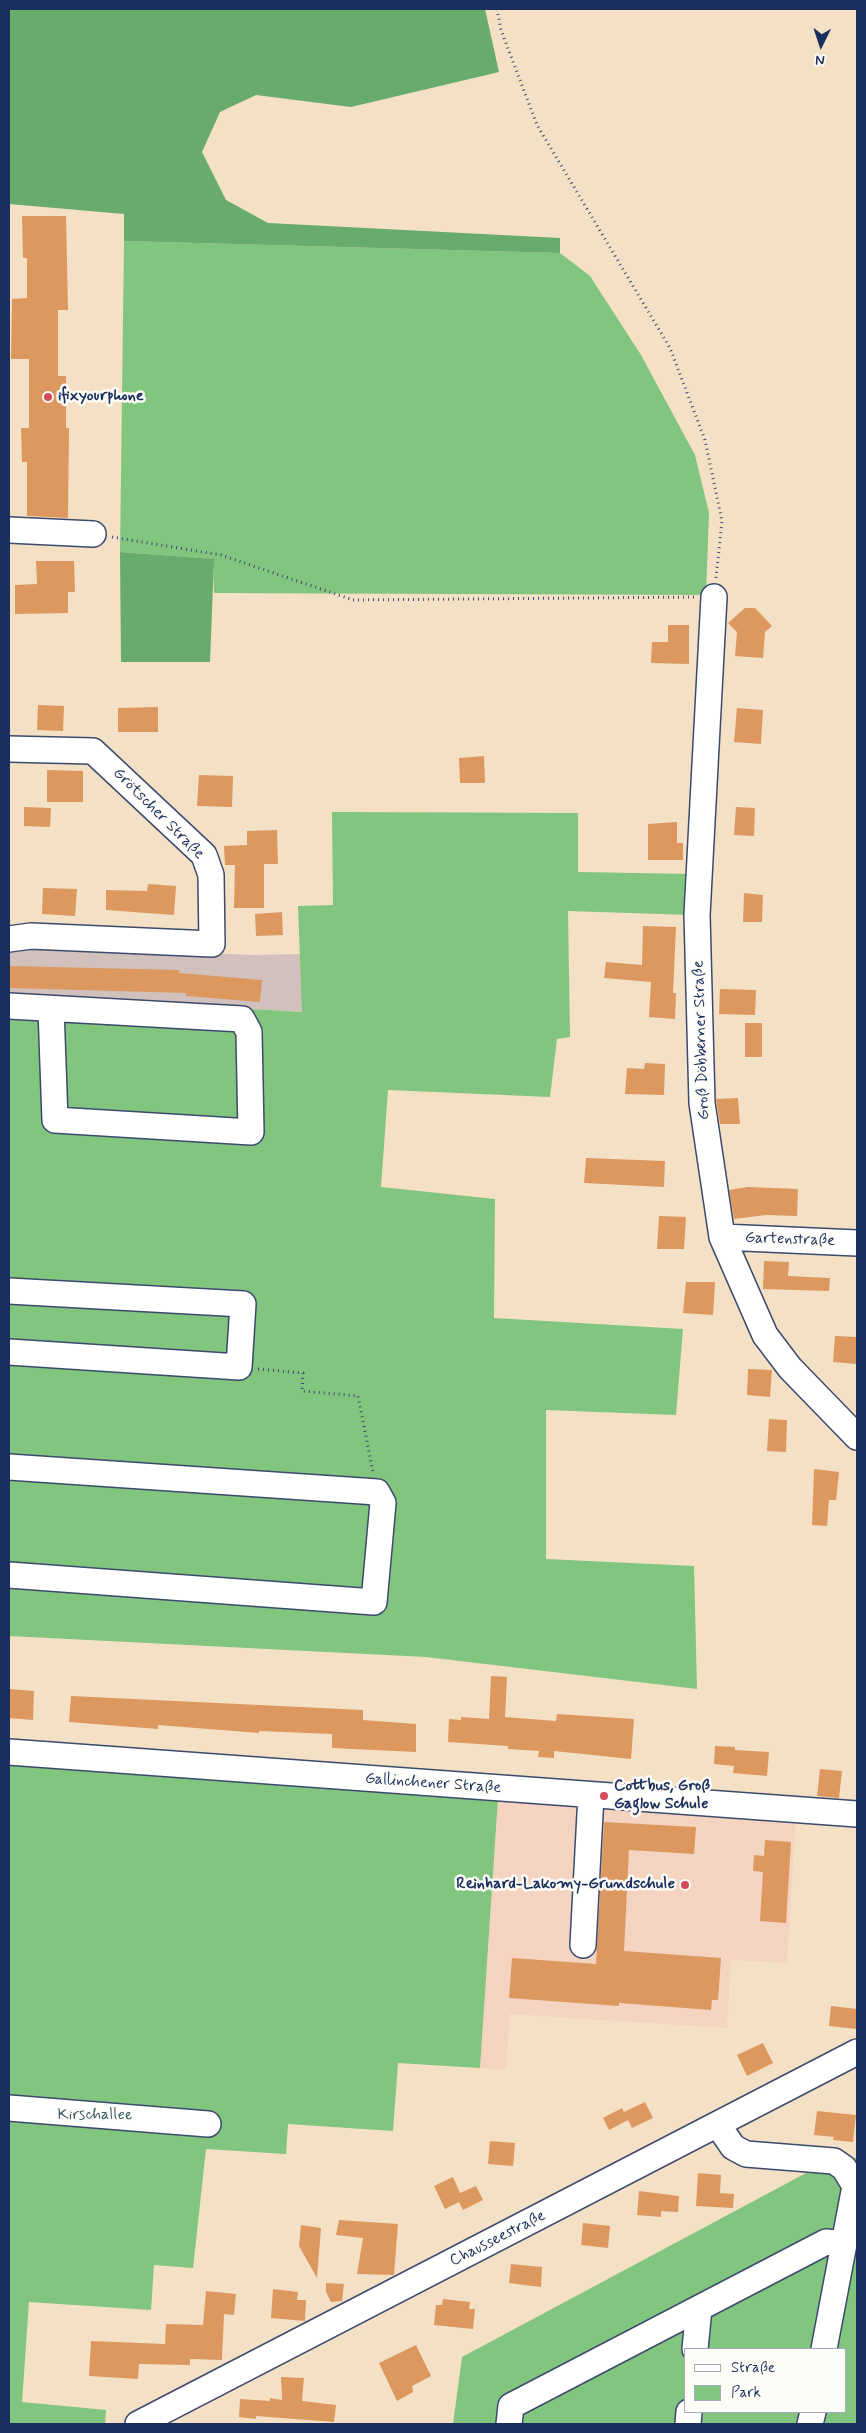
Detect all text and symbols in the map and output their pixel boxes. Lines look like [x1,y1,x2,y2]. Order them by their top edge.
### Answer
north arrow [796,20,846,70]
text: N [815,51,825,69]
place label: ifixyourphone [58,387,144,407]
marker: ifixyourphone [42,391,54,403]
street label: Grötscher Straße [108,764,208,864]
street label: Groß Döbberner Straße [690,960,714,1120]
street label: Gartenstraße [745,1229,835,1251]
street label: Gallinchener Straße [364,1770,502,1798]
place label: Cottbus, Groß Gaglow Schule [614,1777,710,1815]
marker: Cottbus, Groß Gaglow Schule [598,1790,610,1802]
place label: Reinhard-Lakomy-Grundschule [456,1875,675,1895]
marker: Reinhard-Lakomy-Grundschule [679,1879,691,1891]
park label: Kirschallee [58,2106,132,2126]
street label: Chausseestraße [447,2207,549,2271]
legend [684,2348,846,2413]
text: Straße [731,2358,775,2378]
text: Park [731,2383,761,2403]

